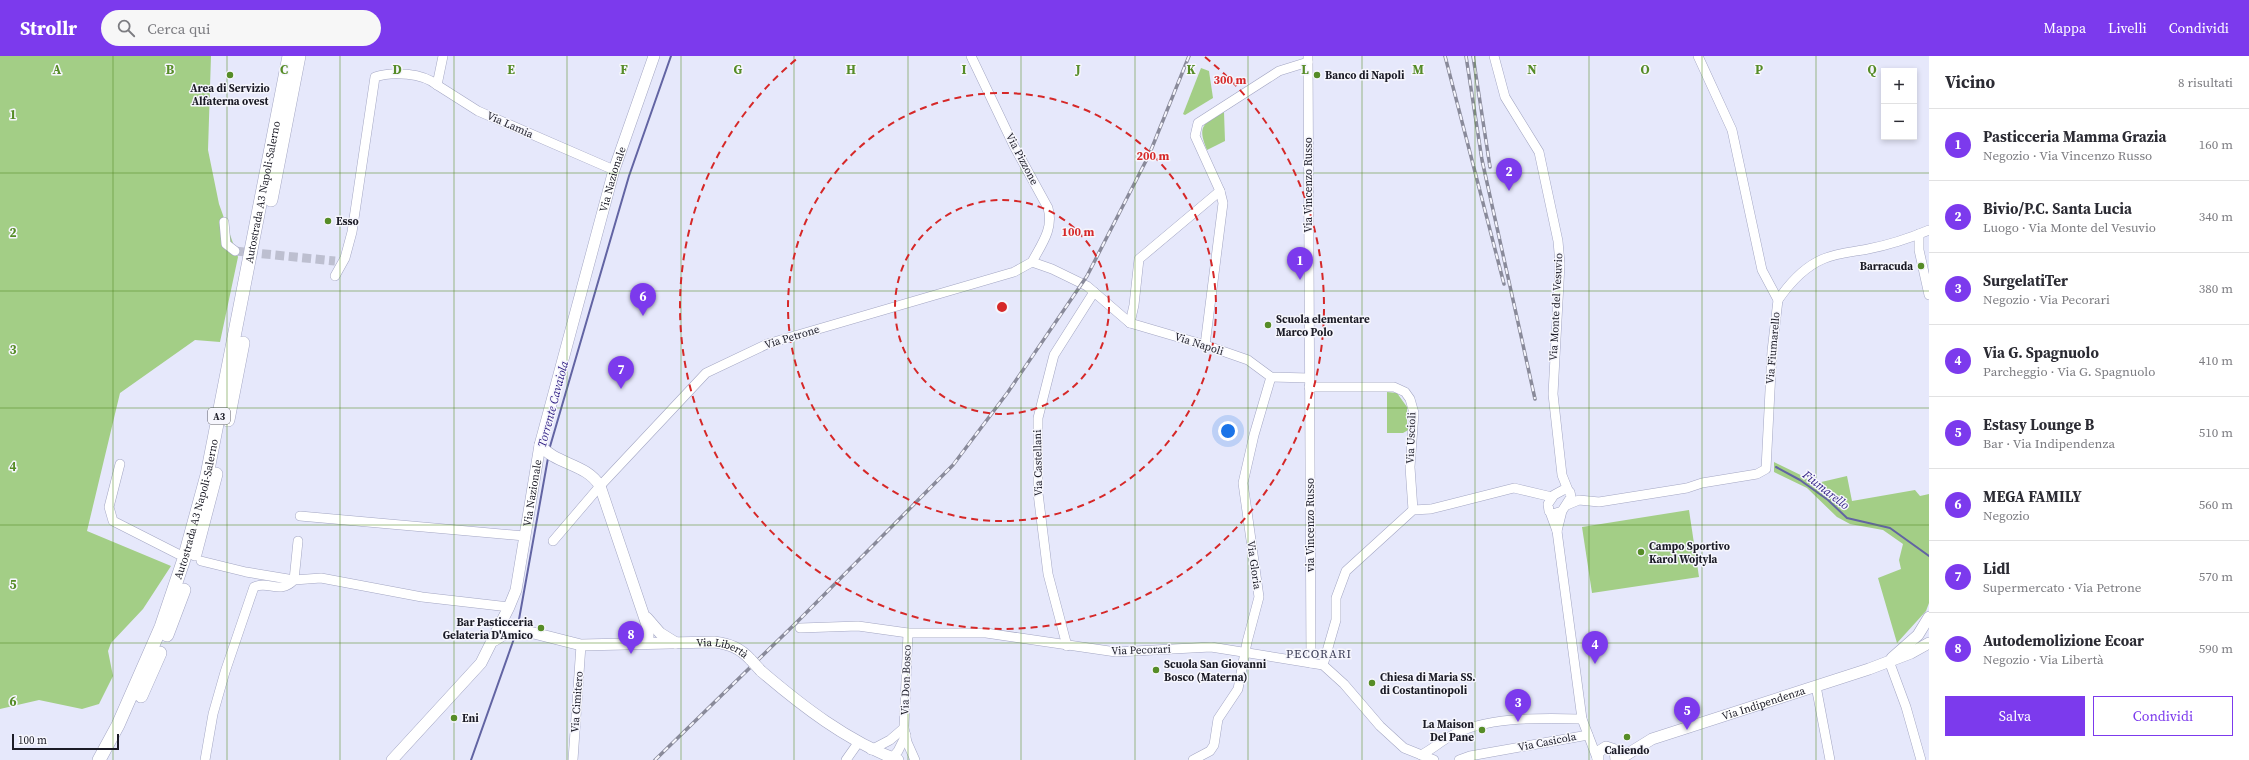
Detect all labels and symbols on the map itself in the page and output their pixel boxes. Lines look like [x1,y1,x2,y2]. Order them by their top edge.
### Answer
text: A [53,61,62,78]
text: B [166,61,175,78]
text: C [280,61,288,78]
text: D [392,61,402,78]
text: E [507,61,515,78]
text: F [620,61,628,78]
text: G [734,61,743,78]
text: H [846,61,856,78]
text: I [961,61,967,78]
text: J [1074,61,1081,78]
text: K [1186,61,1196,78]
text: L [1301,61,1309,78]
text: M [1412,61,1424,78]
text: N [1527,61,1537,78]
text: O [1640,61,1650,78]
text: P [1755,61,1763,78]
text: Q [1867,61,1877,78]
place label: Banco di Napoli [1325,68,1405,83]
marker: Area di Servizio Alfaterna ovest [225,70,235,80]
marker: Banco di Napoli [1312,70,1322,80]
text: 300 m [1214,72,1247,88]
place label: Area di Servizio Alfaterna ovest [190,81,270,109]
text: 1 [9,106,17,123]
street label: Via Lamia [484,108,536,142]
street label: Autostrada A3 Napoli-Salerno [241,120,284,264]
street label: Via Pizzone [1002,130,1042,188]
street label: Via Vincenzo Russo [1301,137,1316,233]
street label: Via Nazionale [596,144,629,214]
text: 200 m [1137,148,1170,164]
pin: 2 [1496,158,1522,191]
place label: Esso [336,214,359,229]
marker: Esso [323,216,333,226]
text: 2 [9,224,17,241]
text: 100 m [1062,224,1095,240]
pin: 1 [1287,247,1313,280]
street label: Via Monte del Vesuvio [1546,253,1566,361]
place label: Barracuda [1860,259,1913,274]
marker: Barracuda [1916,261,1926,271]
pin: 6 [630,283,656,316]
centre of rings [995,300,1009,314]
street label: Via Fiumarello [1762,311,1784,385]
place label: Scuola elementare Marco Polo [1276,312,1370,340]
marker: Scuola elementare Marco Polo [1263,320,1273,330]
street label: Via Petrone [763,321,822,352]
street label: Via Napoli [1173,329,1225,359]
text: 3 [9,341,17,358]
pin: 7 [608,356,634,389]
water label: Torrente Cavaiola [534,358,572,449]
road number: A3 [208,408,230,424]
street label: Via Uscioli [1403,412,1419,464]
your location [1218,421,1238,441]
street label: Via Castellani [1030,429,1046,497]
street label: Autostrada A3 Napoli-Salerno [170,438,221,581]
text: 4 [9,458,17,475]
street label: Via Nazionale [519,458,545,528]
water label: Fiumarello [1799,466,1853,513]
street label: via Vincenzo Russo [1303,478,1318,572]
place label: Campo Sportivo Karol Wojtyla [1649,539,1730,567]
street label: Via Gloria [1243,540,1265,591]
marker: Campo Sportivo Karol Wojtyla [1636,547,1646,557]
text: 5 [9,576,17,593]
place label: Bar Pasticceria Gelateria D'Amico [443,615,533,643]
pin: 8 [618,621,644,654]
marker: Bar Pasticceria Gelateria D'Amico [536,623,546,633]
pin: 4 [1582,631,1608,664]
street label: Via Libertà [696,634,752,662]
street label: Via Pecorari [1111,641,1171,659]
street label: Via Don Bosco [897,644,915,716]
district label: PECORARI [1286,646,1352,662]
place label: Scuola San Giovanni Bosco (Materna) [1164,657,1267,685]
marker: Scuola San Giovanni Bosco (Materna) [1151,665,1161,675]
place label: Chiesa di Maria SS. di Costantinopoli [1380,670,1476,698]
street label: Via Cimitero [567,671,587,733]
marker: Chiesa di Maria SS. di Costantinopoli [1367,678,1377,688]
street label: Via Indipendenza [1720,683,1807,724]
pin: 3 [1505,689,1531,722]
text: 6 [9,693,17,710]
pin: 5 [1674,697,1700,730]
place label: Eni [462,711,479,726]
marker: Eni [449,713,459,723]
place label: La Maison Del Pane [1422,717,1474,745]
marker: La Maison Del Pane [1477,725,1487,735]
street label: Via Casicola [1517,729,1578,755]
scale bar [12,732,119,751]
marker: Caliendo [1622,732,1632,742]
place label: Caliendo [1605,743,1649,758]

